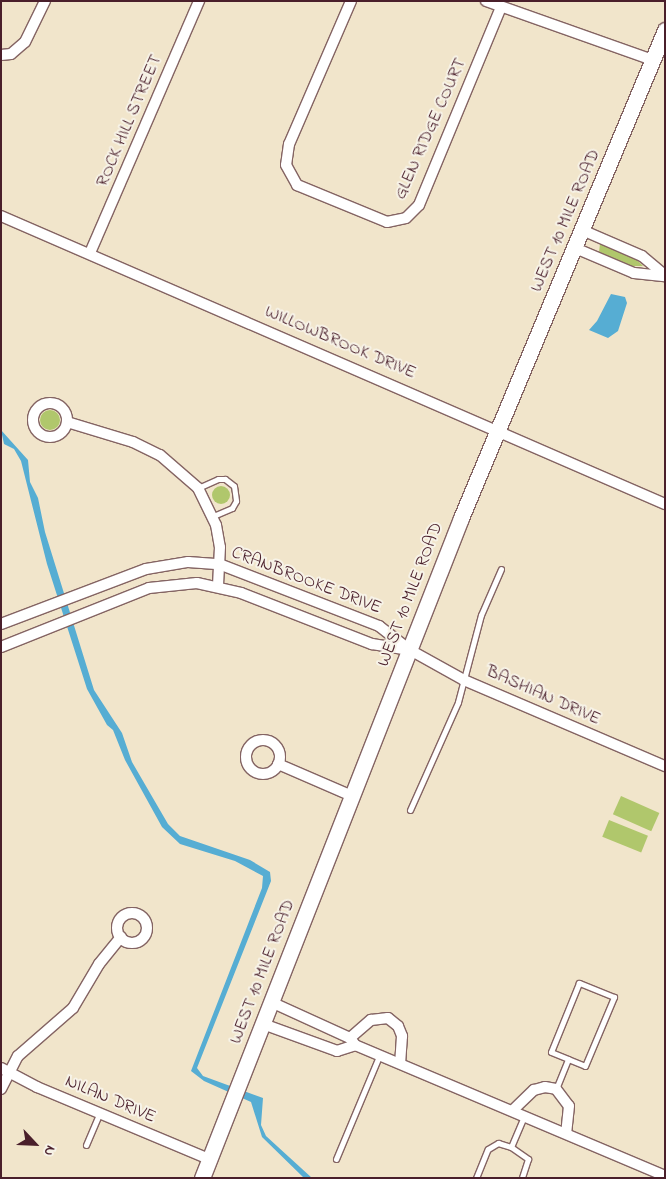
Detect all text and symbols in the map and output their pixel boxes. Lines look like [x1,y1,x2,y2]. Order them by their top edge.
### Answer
street label: ROCK HILL STREET [92,52,168,190]
street label: GLEN RIDGE COURT [390,55,472,203]
street label: WEST 10 MILE ROAD [526,146,606,296]
street label: WILLOWBROOK DRIVE [261,301,419,385]
street label: WEST 10 MILE ROAD [374,520,448,670]
street label: CRANBROOKE DRIVE [228,542,384,620]
street label: BASHIAN DRIVE [482,661,604,731]
street label: WEST 10 MILE ROAD [226,897,300,1047]
street label: NILAN DRIVE [61,1071,159,1129]
north arrow [10,1119,60,1169]
text: N [38,1142,61,1159]

